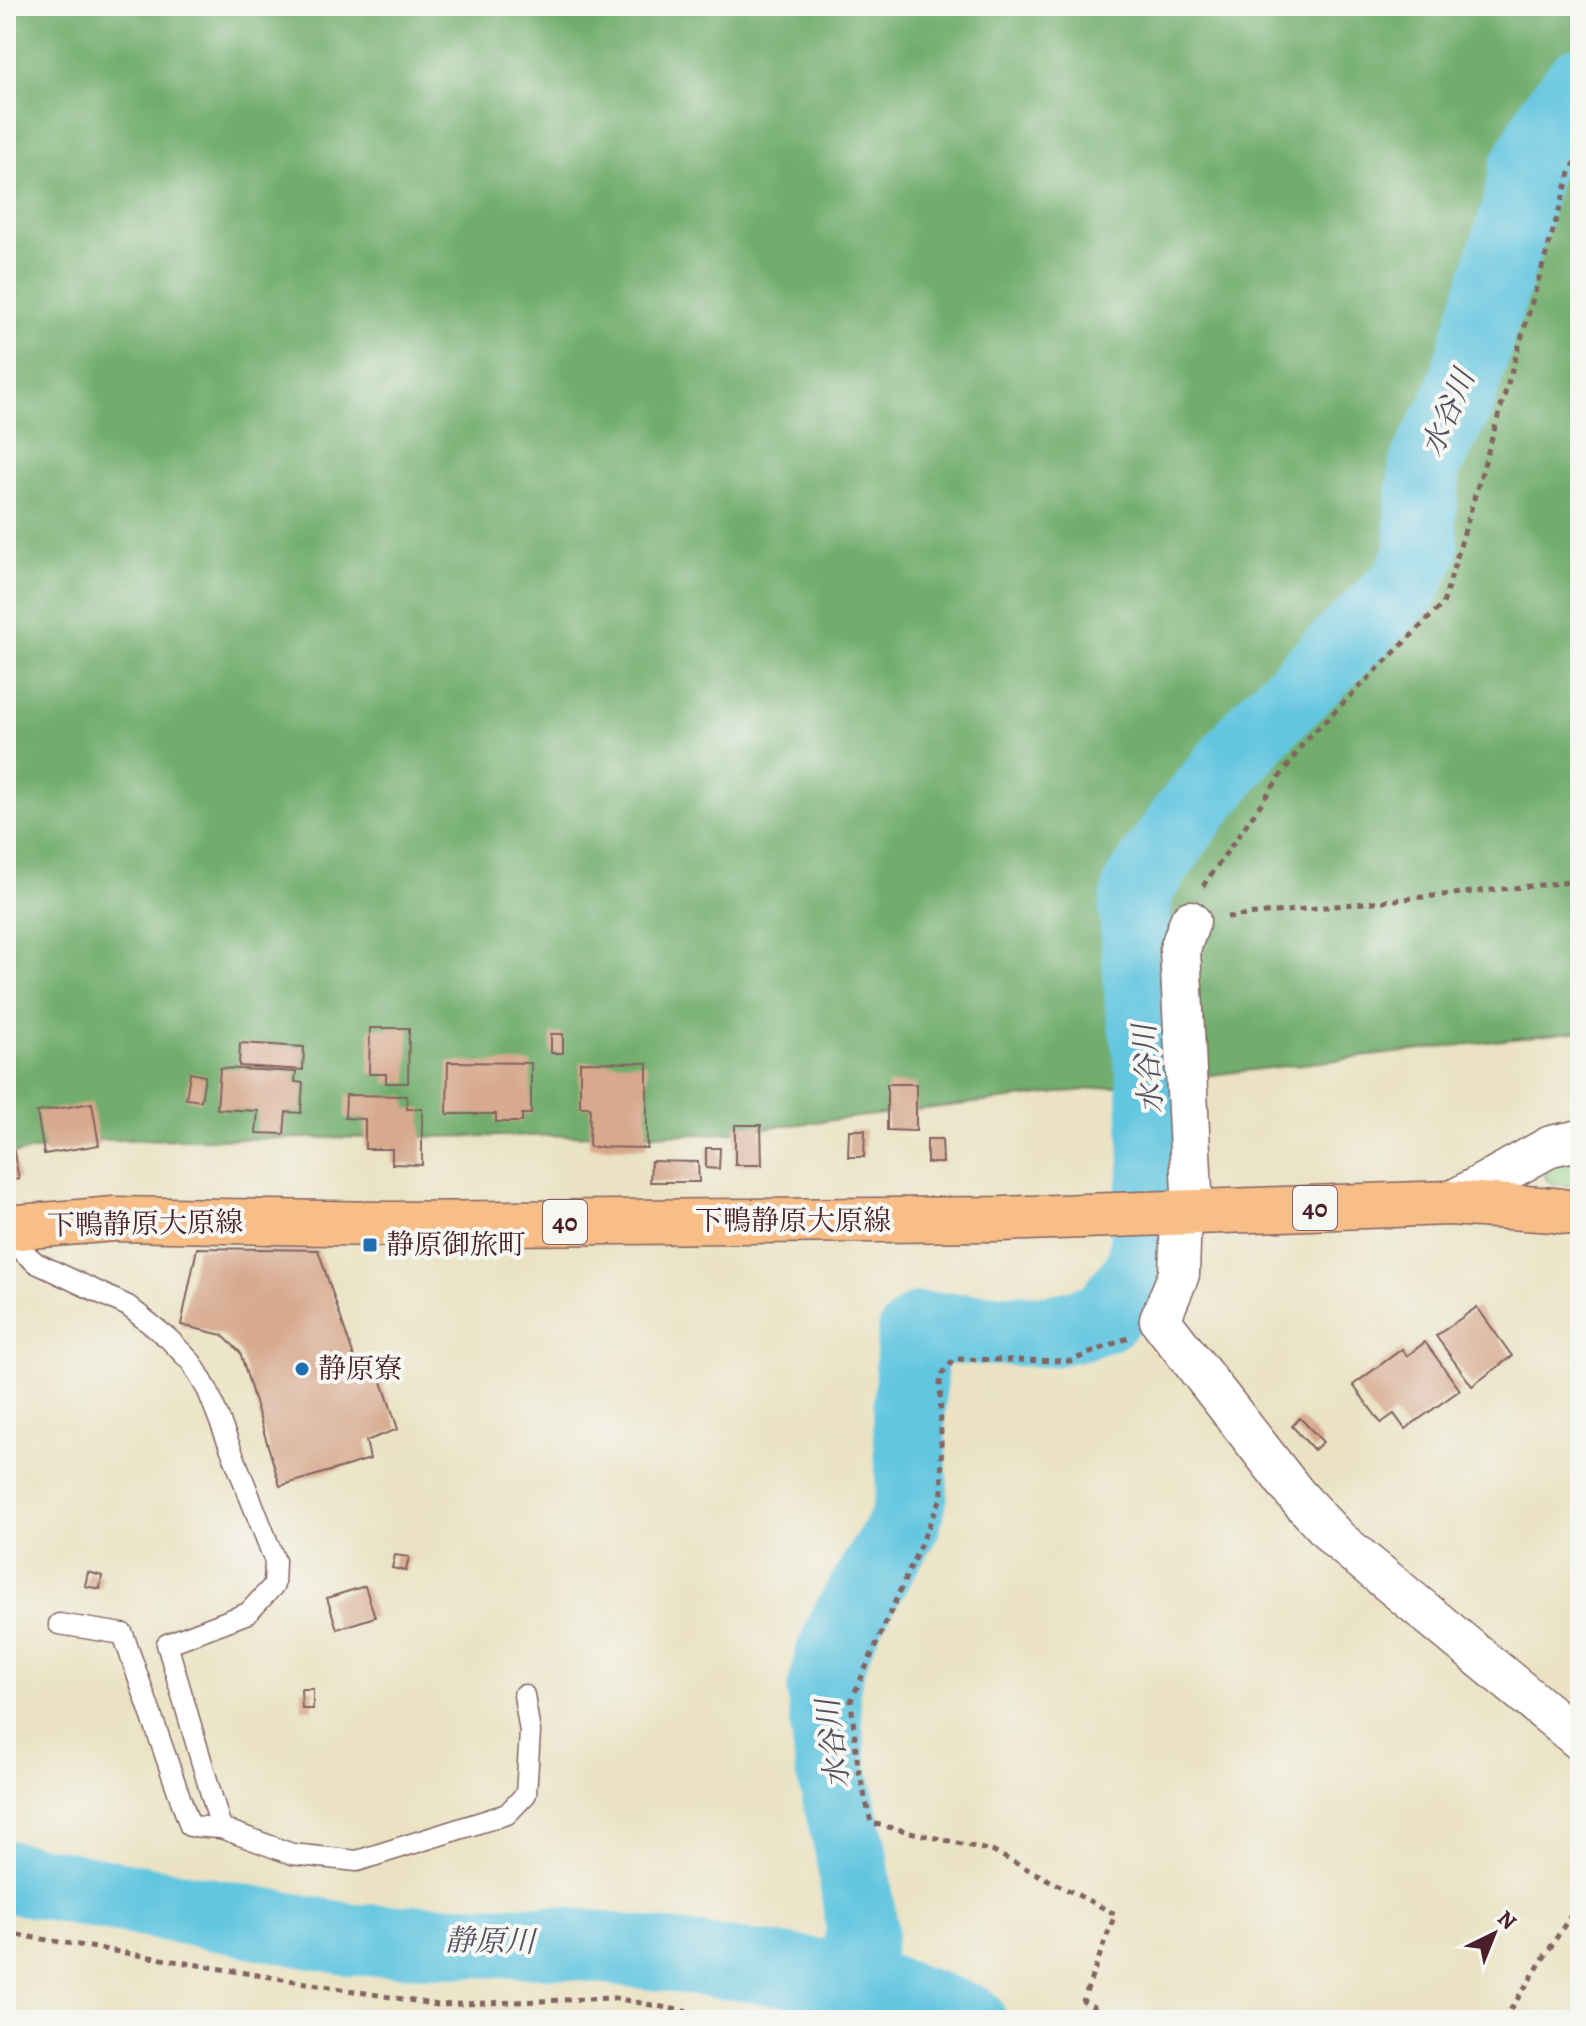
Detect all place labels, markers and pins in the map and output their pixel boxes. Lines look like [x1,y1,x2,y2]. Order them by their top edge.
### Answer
place label: 静原御旅町 [386,1226,526,1264]
marker: 静原御旅町 [361,1236,379,1254]
place label: 静原寮 [318,1350,402,1388]
marker: 静原寮 [293,1360,311,1378]

